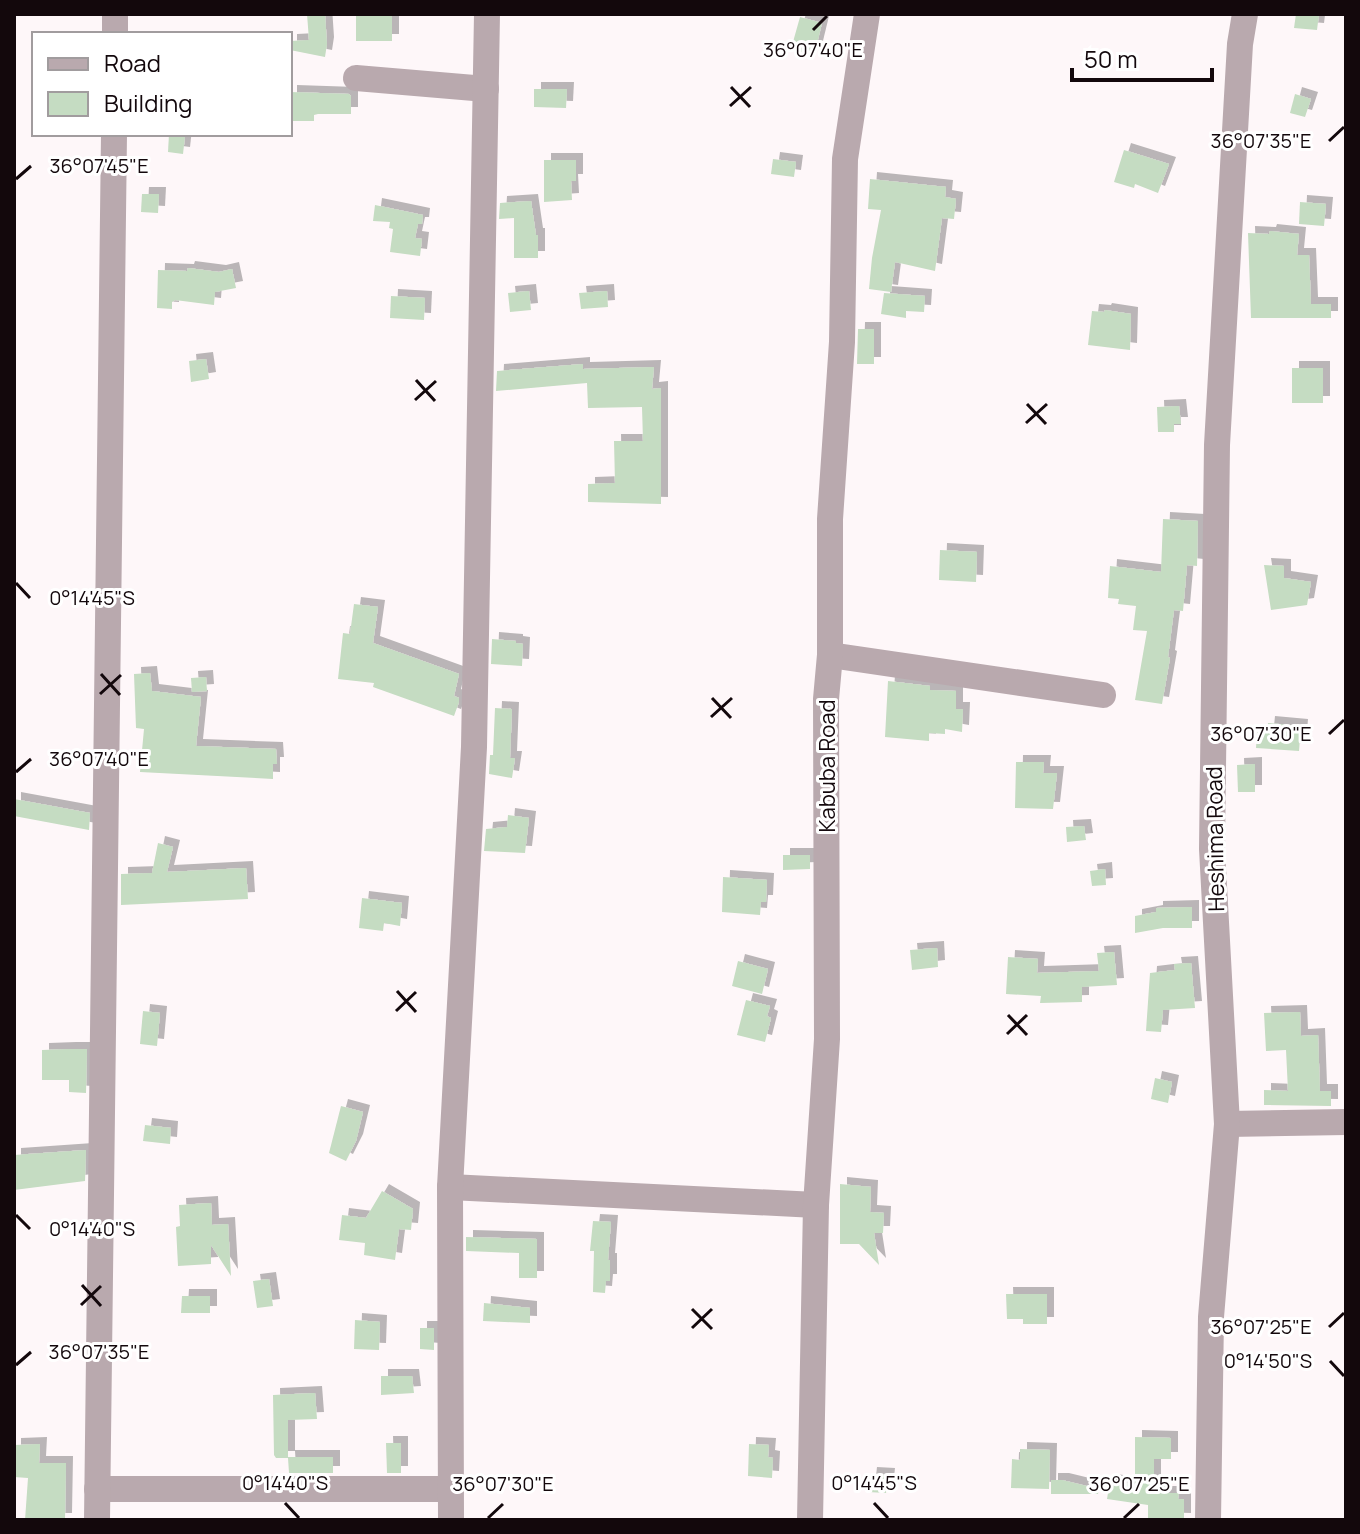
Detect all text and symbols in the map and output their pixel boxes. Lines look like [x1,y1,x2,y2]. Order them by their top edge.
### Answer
legend [32,32,292,136]
scale bar [1072,32,1212,82]
text: 36°07'40"E [763,36,863,63]
text: 50 m [1084,42,1138,75]
text: Road [104,46,161,79]
text: Building [104,86,192,119]
text: 36°07'35"E [1211,127,1311,154]
text: 36°07'45"E [49,152,149,179]
text: 0°14'45"S [49,584,135,611]
street label: Kabuba Road [812,699,842,833]
text: 36°07'30"E [1210,720,1312,747]
text: 36°07'40"E [49,745,149,772]
street label: Heshima Road [1199,766,1231,912]
text: 0°14'40"S [49,1215,135,1242]
text: 36°07'25"E [1210,1313,1312,1340]
text: 36°07'35"E [49,1338,149,1365]
text: 0°14'50"S [1224,1347,1312,1374]
text: 0°14'40"S [242,1469,328,1496]
text: 0°14'45"S [831,1469,917,1496]
text: 36°07'30"E [452,1470,554,1497]
text: 36°07'25"E [1088,1470,1190,1497]

